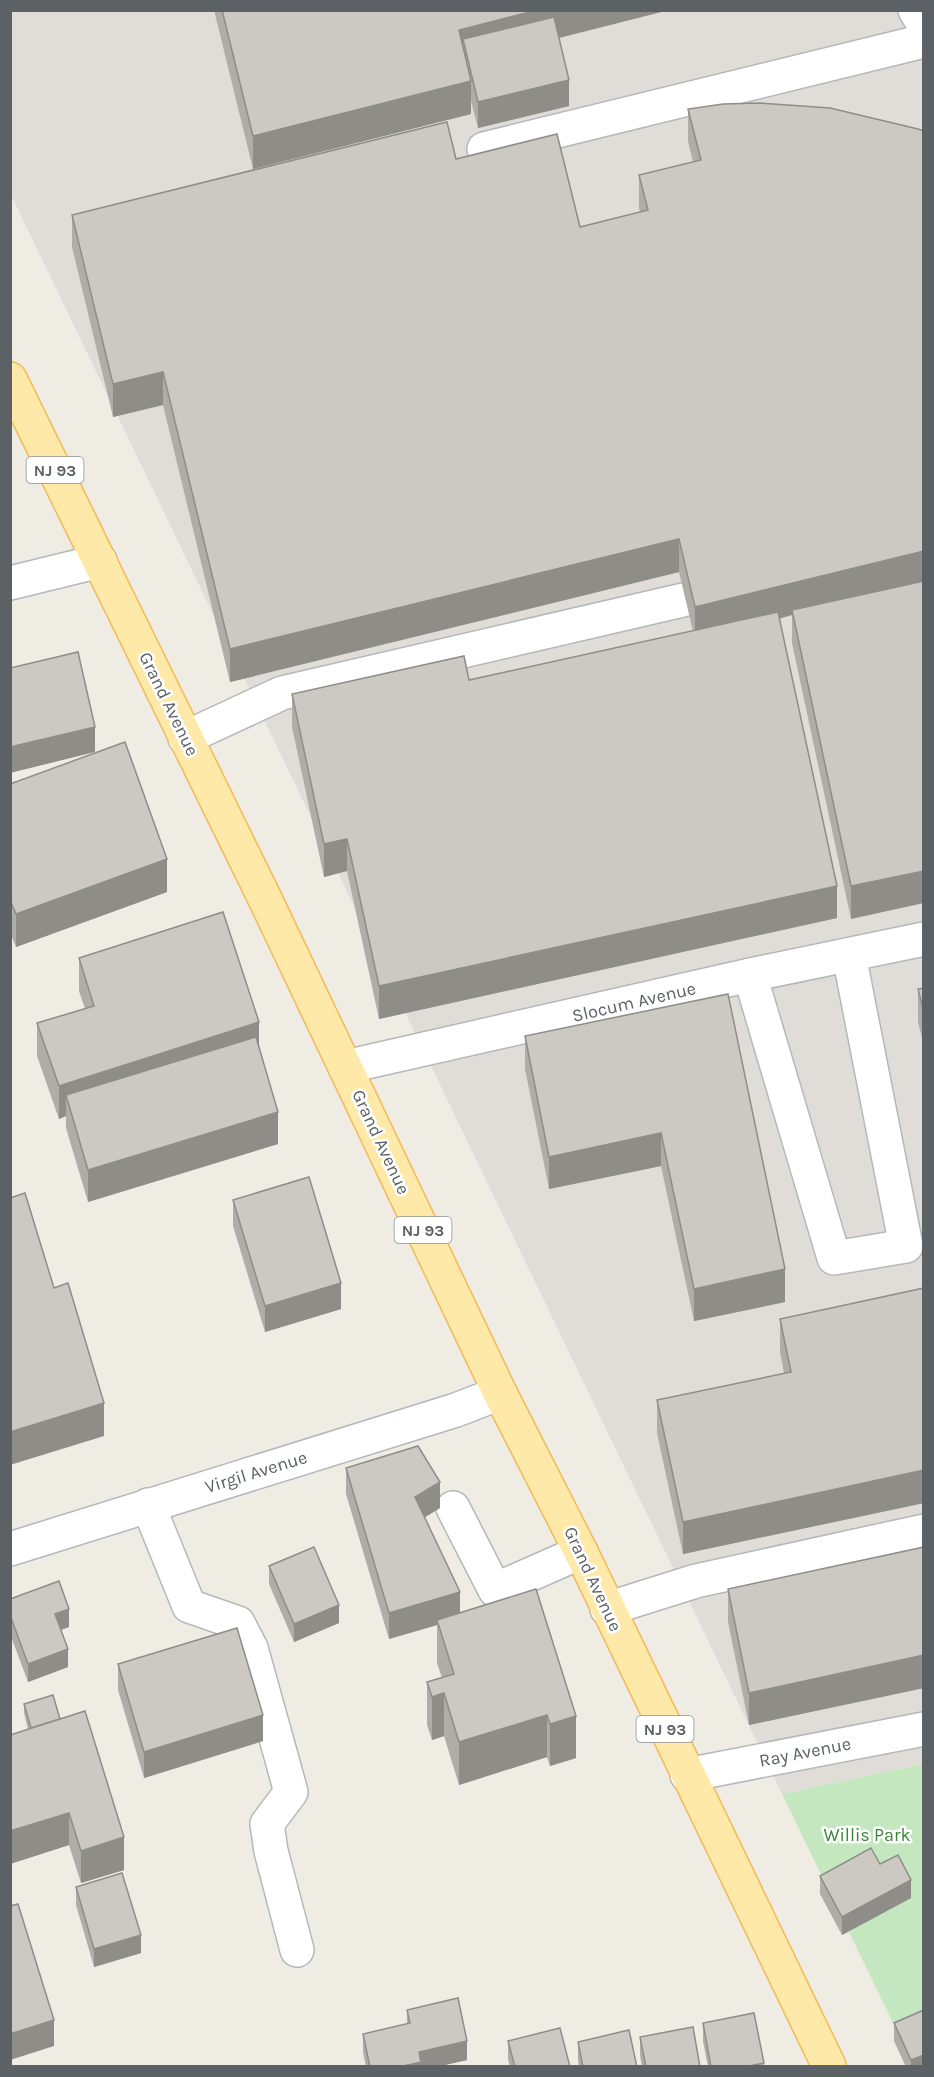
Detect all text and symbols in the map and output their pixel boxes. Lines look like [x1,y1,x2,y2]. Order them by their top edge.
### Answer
road number: NJ 93 [26,457,84,483]
street label: Grand Avenue [134,648,204,760]
street label: Slocum Avenue [570,977,698,1027]
street label: Grand Avenue [347,1086,415,1198]
road number: NJ 93 [394,1217,452,1243]
street label: Virgil Avenue [202,1446,310,1498]
street label: Grand Avenue [559,1523,627,1635]
road number: NJ 93 [636,1716,694,1742]
street label: Ray Avenue [757,1732,853,1772]
park label: Willis Park [823,1824,911,1846]

